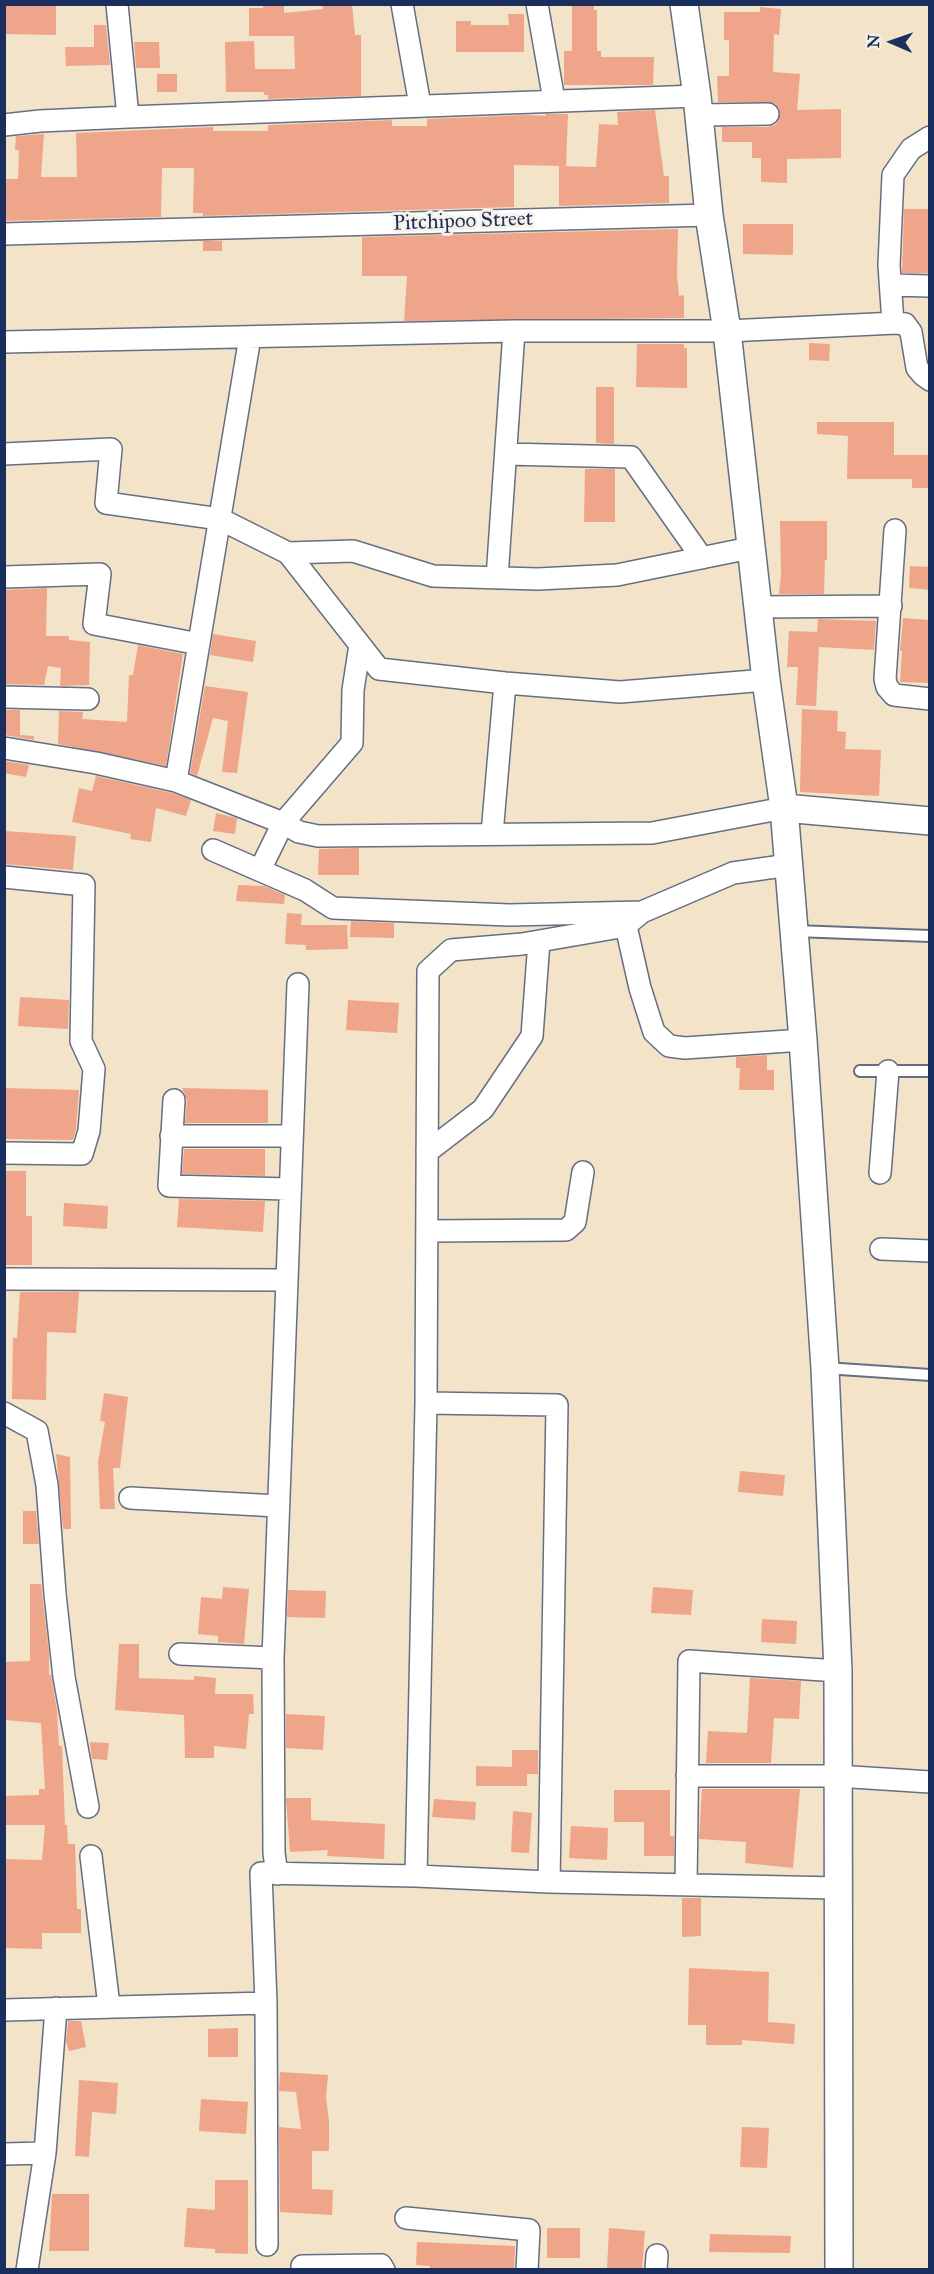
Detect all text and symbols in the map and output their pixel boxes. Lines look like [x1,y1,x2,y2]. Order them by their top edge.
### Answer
north arrow [862,12,922,72]
text: N [864,34,883,48]
street label: Pitchipoo Street [393,207,533,237]

